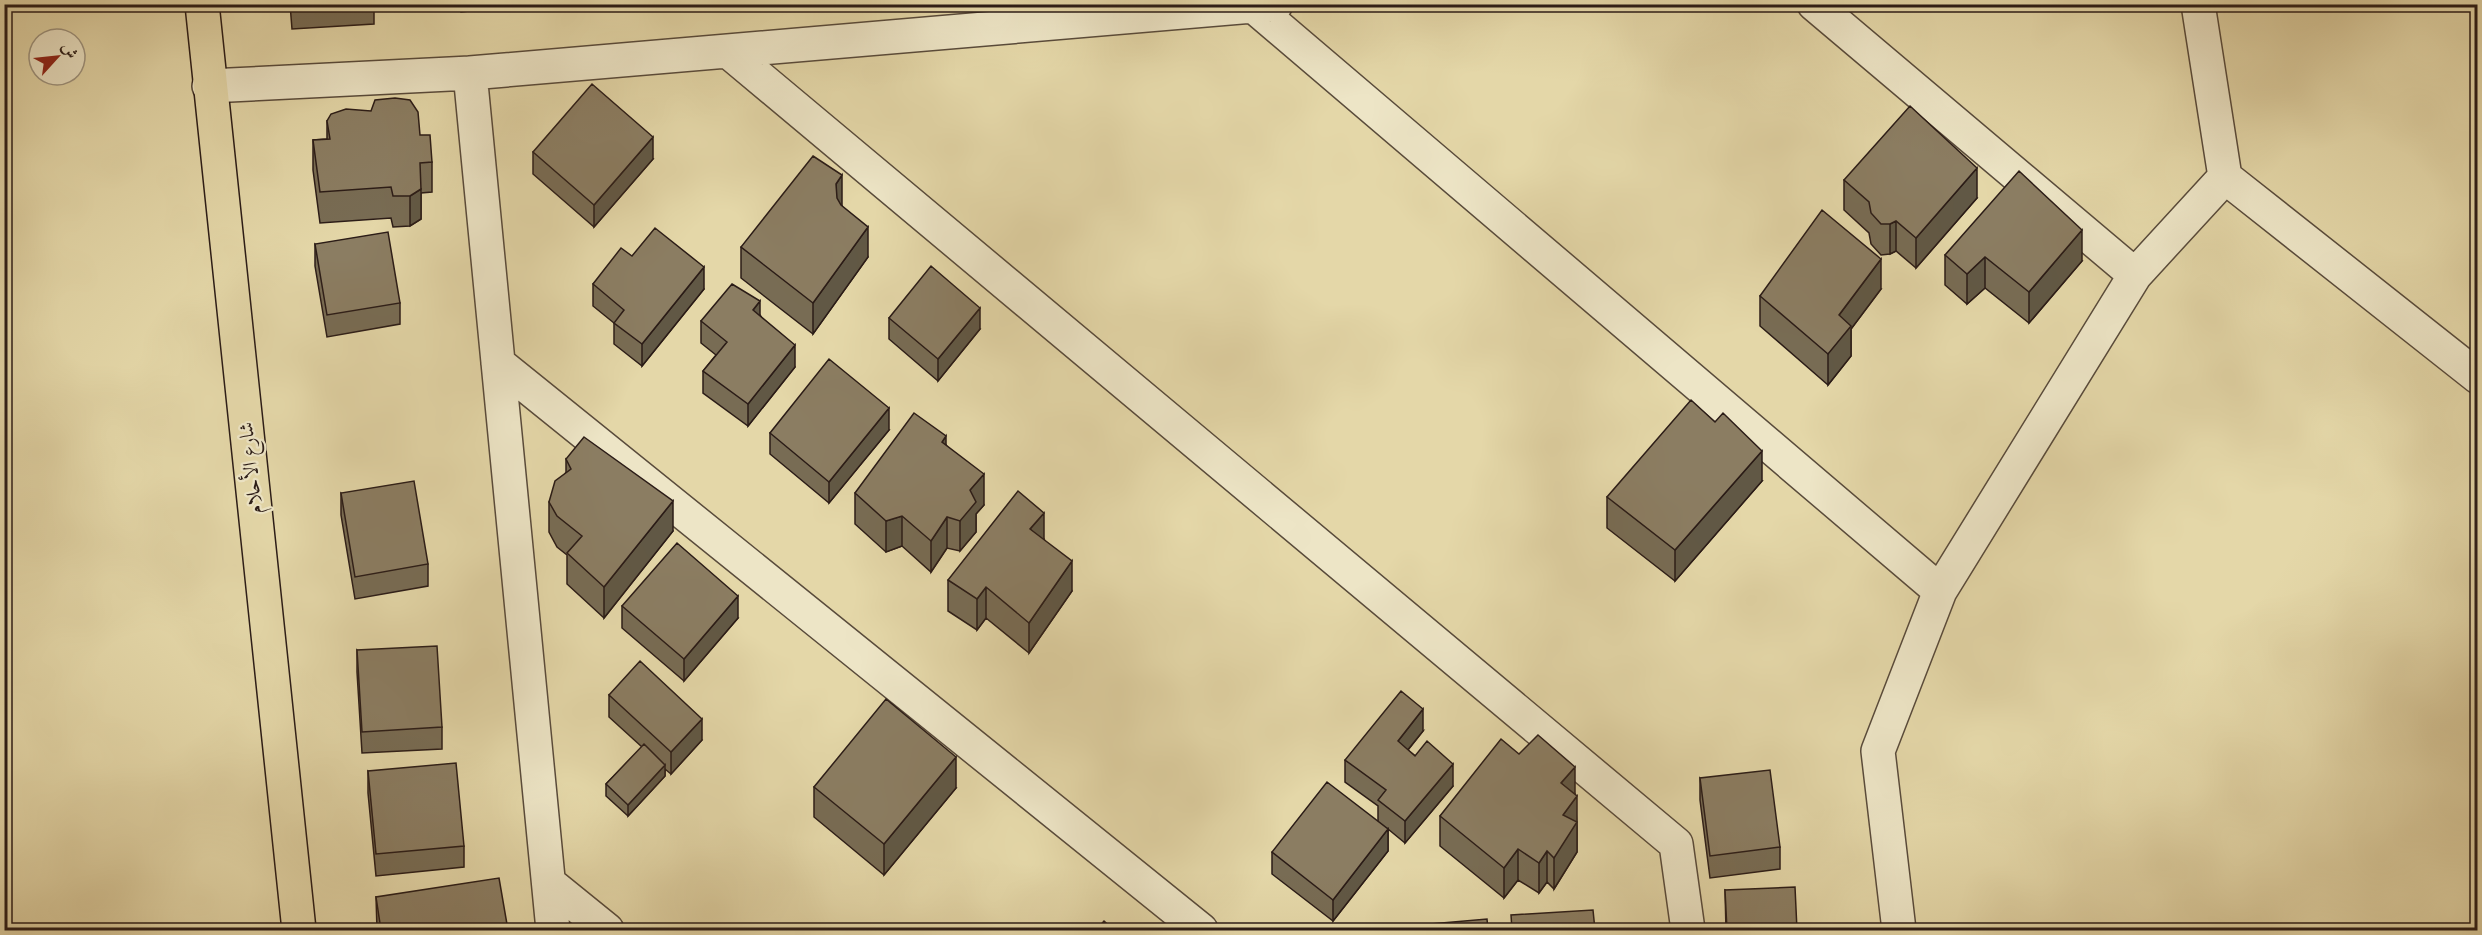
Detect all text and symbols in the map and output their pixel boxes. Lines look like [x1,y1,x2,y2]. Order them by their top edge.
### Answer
north arrow [27,27,87,87]
text: ش [58,39,83,62]
street label: شارع الأحلام [230,420,273,515]

